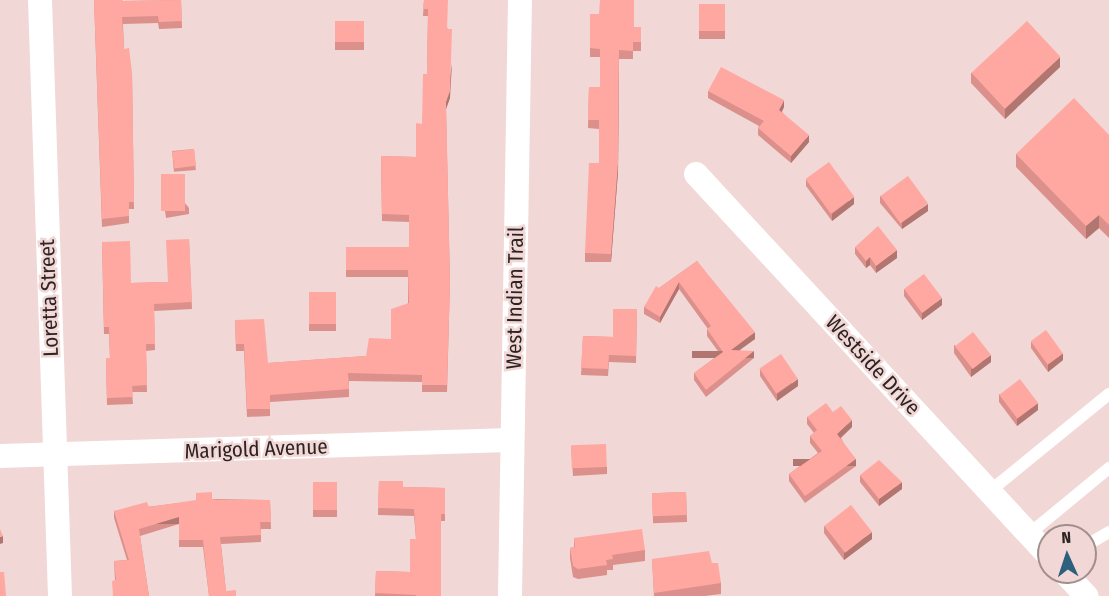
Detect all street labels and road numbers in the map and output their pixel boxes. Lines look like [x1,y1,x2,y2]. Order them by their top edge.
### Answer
street label: West Indian Trail [501,226,529,370]
street label: Loretta Street [34,239,64,357]
street label: Westside Drive [820,310,926,420]
street label: Marigold Avenue [184,434,328,464]

